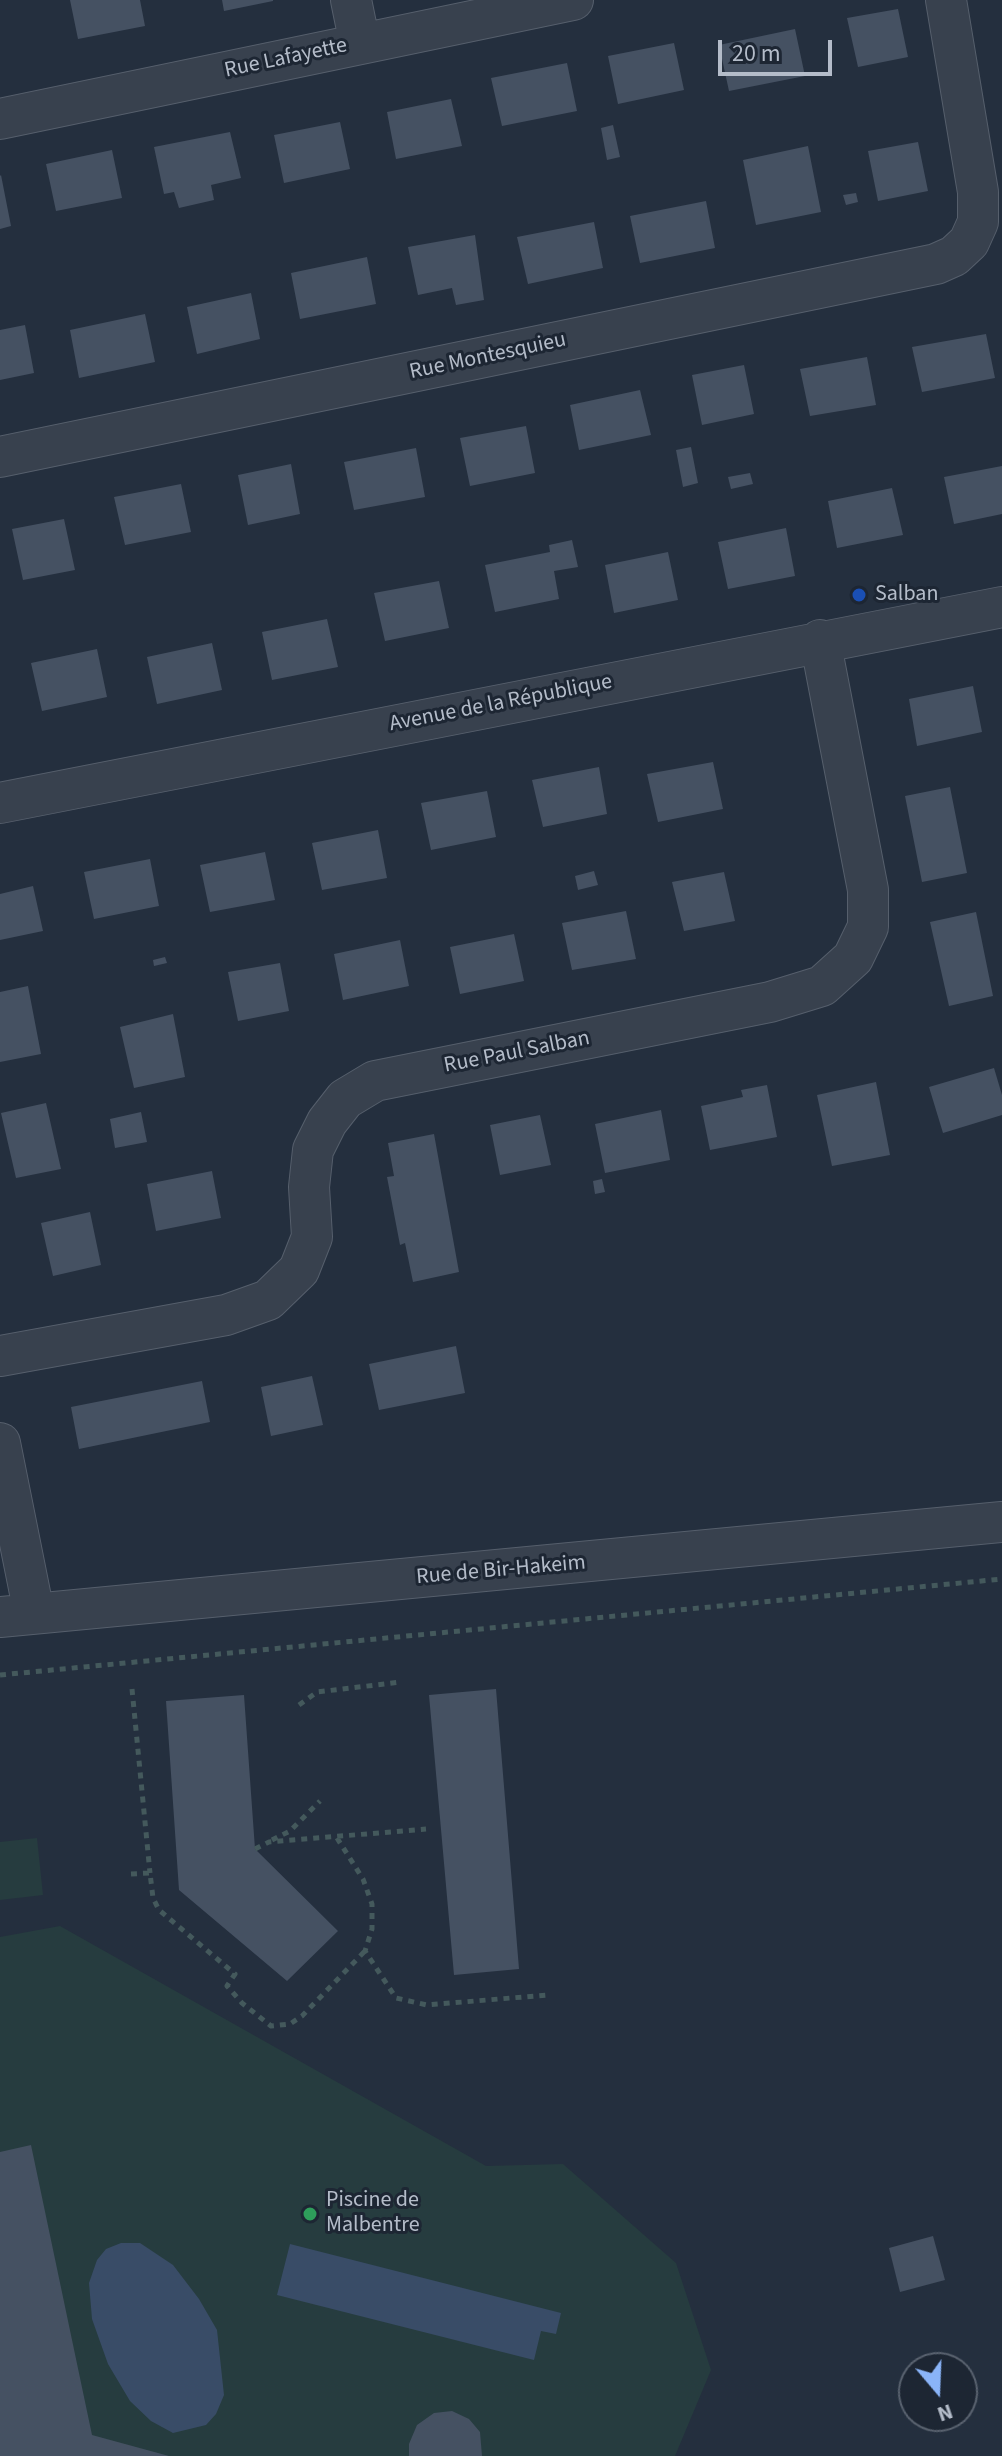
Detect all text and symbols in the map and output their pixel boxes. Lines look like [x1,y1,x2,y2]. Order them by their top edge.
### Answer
scale bar [722,24,836,74]
street label: Rue Lafayette [222,33,350,85]
text: 20 m [732,36,781,71]
street label: Rue Montesquieu [407,328,569,386]
place label: Salban [875,582,938,608]
marker: Salban [850,586,868,604]
street label: Avenue de la République [387,669,615,739]
street label: Rue Paul Salban [442,1026,592,1080]
street label: Rue de Bir-Hakeim [415,1550,587,1592]
place label: Piscine de Malbentre [326,2188,420,2240]
marker: Piscine de Malbentre [301,2205,319,2223]
north arrow [898,2352,978,2432]
text: N [933,2395,957,2430]

